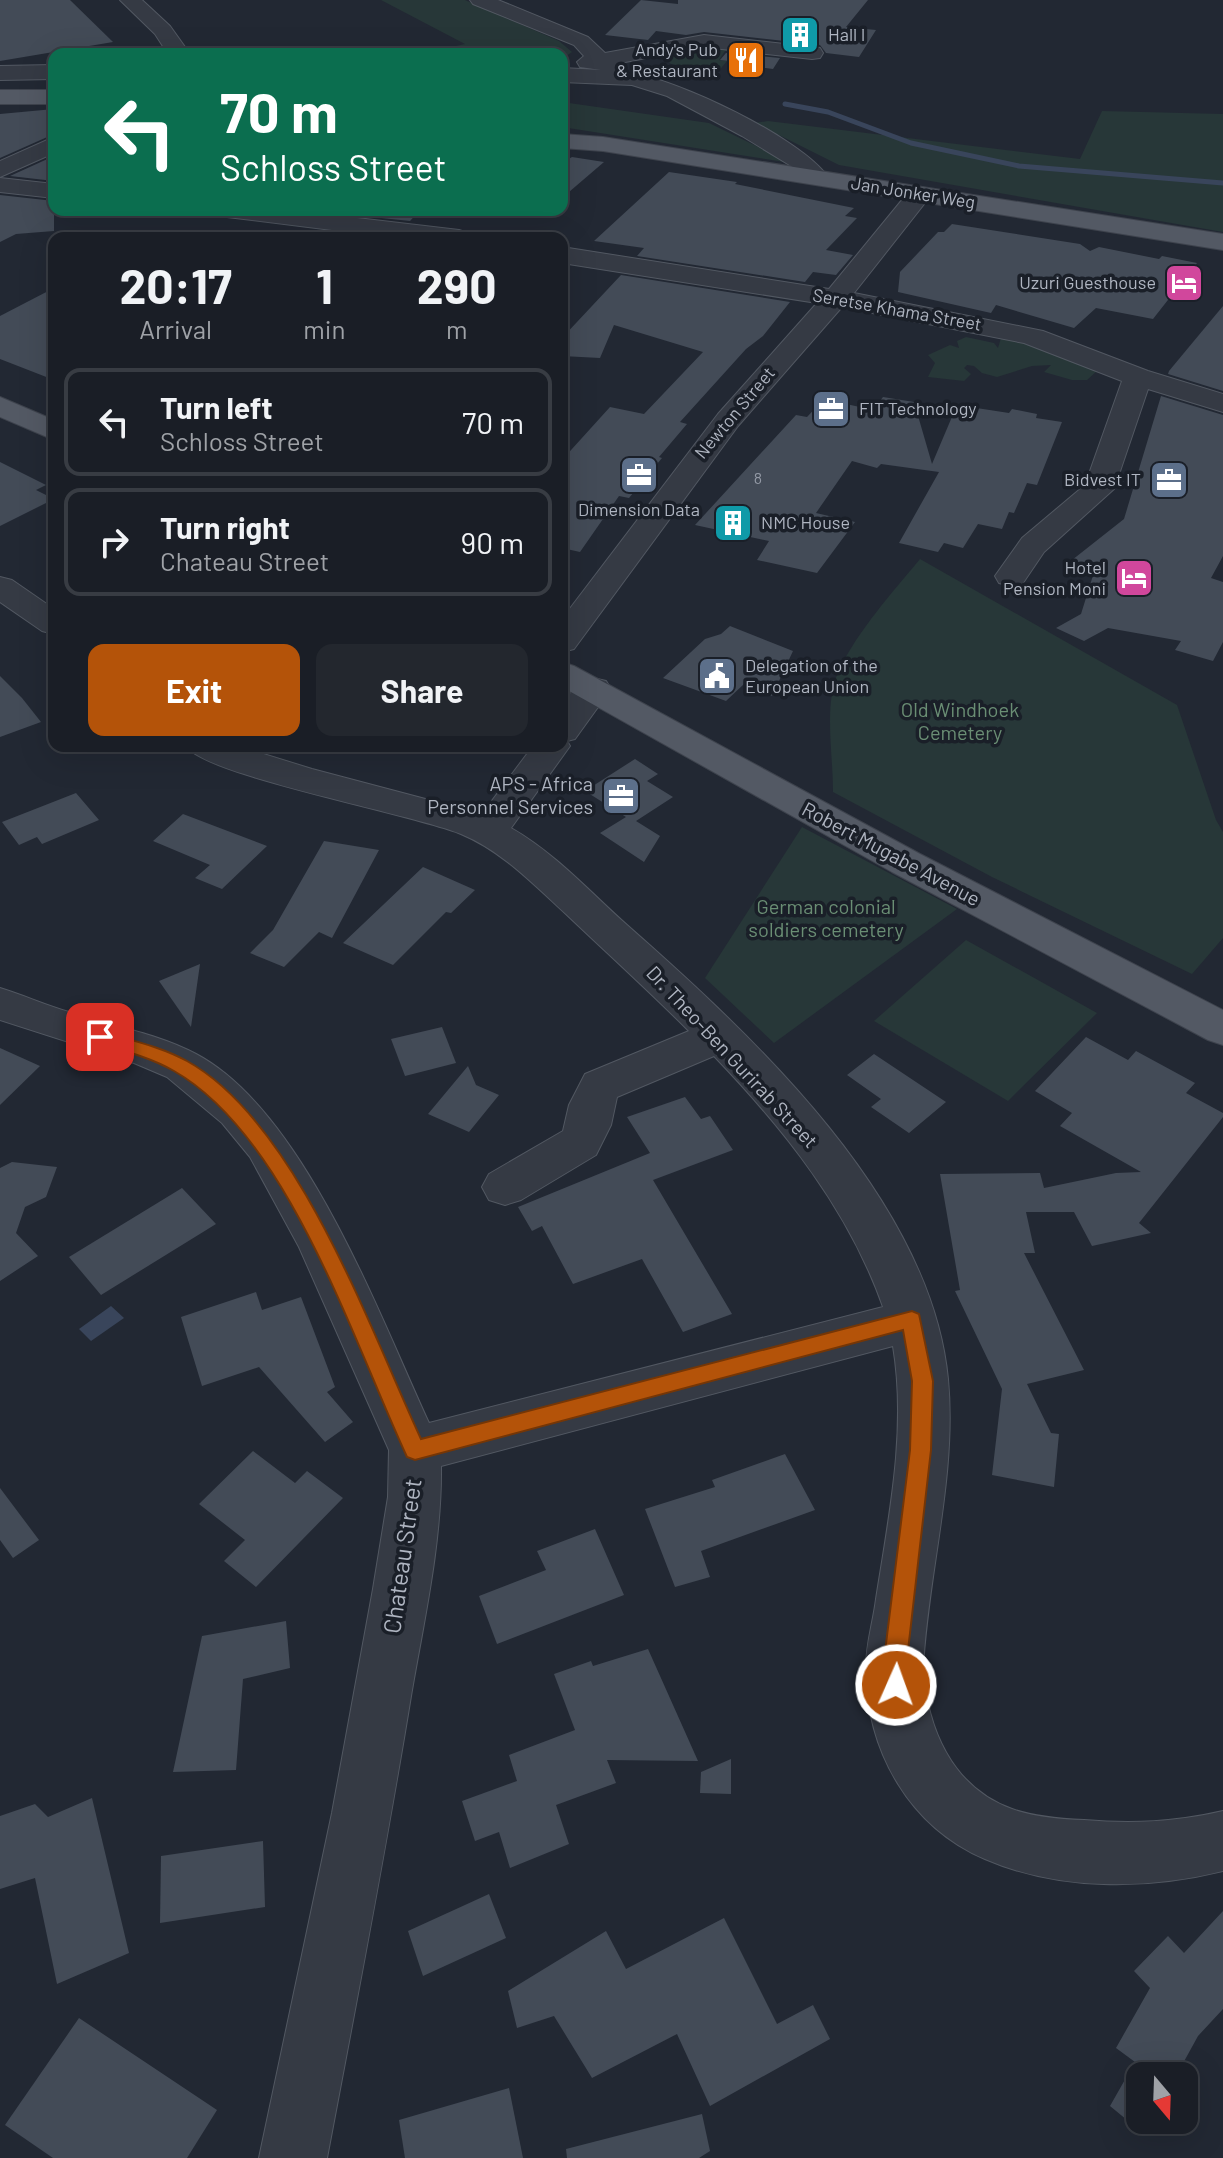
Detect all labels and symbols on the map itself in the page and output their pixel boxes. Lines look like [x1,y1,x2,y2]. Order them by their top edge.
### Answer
building icon: Hall I [779,14,821,56]
place label: Hall I [828,23,866,45]
place label: Andy's Pub & Restaurant [616,38,718,81]
restaurant icon: Andy's Pub & Restaurant [725,39,767,81]
street label: Jan Jonker Weg [850,171,977,213]
hotel icon: Uzuri Guesthouse [1163,262,1205,304]
place label: Uzuri Guesthouse [1019,271,1156,293]
street label: Seretse Khama Street [811,283,983,335]
street label: Newton Street [689,362,779,463]
office icon: FIT Technology [810,388,852,430]
place label: FIT Technology [859,397,977,419]
office icon: Dimension Data [618,454,660,496]
office icon: Bidvest IT [1148,459,1190,501]
house number: 8 [754,468,762,487]
place label: Bidvest IT [1064,468,1141,490]
place label: Dimension Data [578,498,700,520]
building icon: NMC House [712,502,754,544]
place label: NMC House [761,511,850,533]
place label: Hotel Pension Moni [1003,556,1106,599]
hotel icon: Hotel Pension Moni [1113,557,1155,599]
place label: Delegation of the European Union [745,654,878,697]
public building icon: Delegation of the European Union [696,655,738,697]
park label: Old Windhoek Cemetery [901,697,1019,744]
place label: APS - Africa Personnel Services [427,771,593,818]
office icon: APS - Africa Personnel Services [600,775,642,817]
street label: Robert Mugabe Avenue [798,796,985,910]
park label: German colonial soldiers cemetery [748,894,904,941]
street label: Dr. Theo-Ben Gurirab Street [642,960,823,1152]
pin [66,1003,134,1071]
street label: Chateau Street [376,1476,427,1635]
position arrow [854,1643,938,1727]
north arrow [1126,2062,1198,2134]

